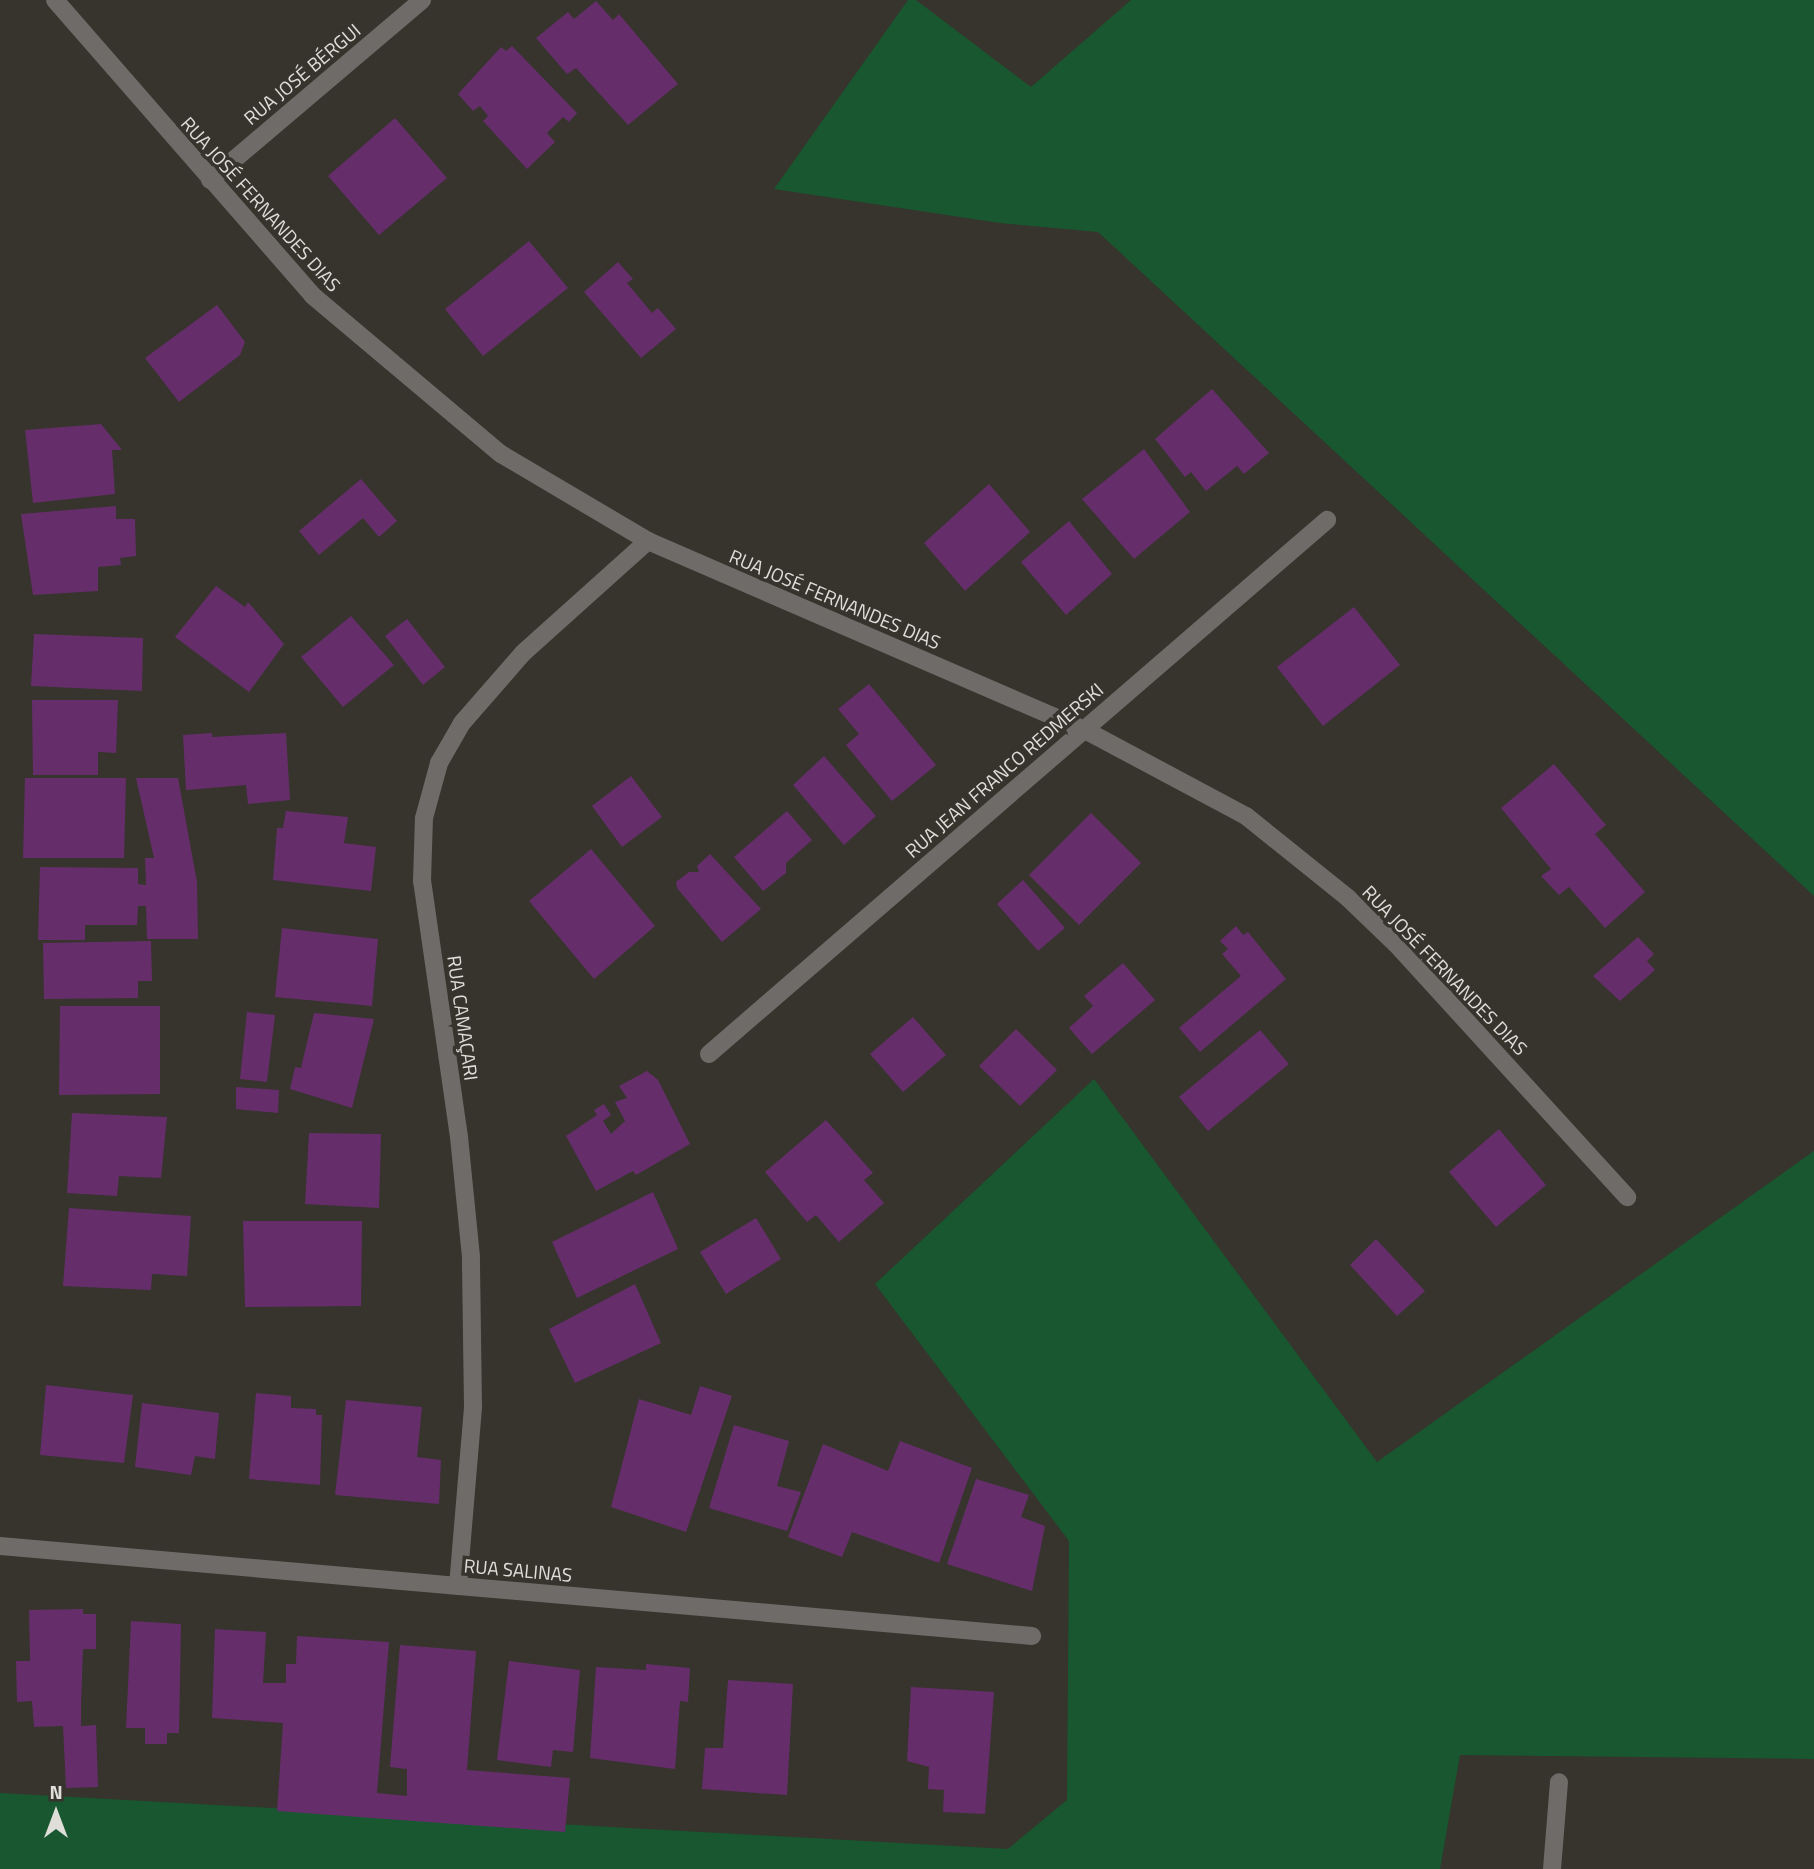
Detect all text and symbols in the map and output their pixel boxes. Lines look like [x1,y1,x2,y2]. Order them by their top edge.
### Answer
street label: RUA JOSÉ BÉRGUI [239,19,365,129]
street label: RUA JOSÉ FERNANDES DIAS [177,112,345,296]
street label: RUA JOSÉ FERNANDES DIAS [726,544,944,654]
street label: RUA JEAN FRANCO REDMERSKI [900,678,1108,862]
street label: RUA JOSÉ FERNANDES DIAS [1358,880,1532,1060]
street label: RUA CAMAÇARI [443,954,483,1082]
street label: RUA SALINAS [463,1554,573,1586]
text: N [49,1777,63,1806]
north arrow [21,1778,91,1848]

